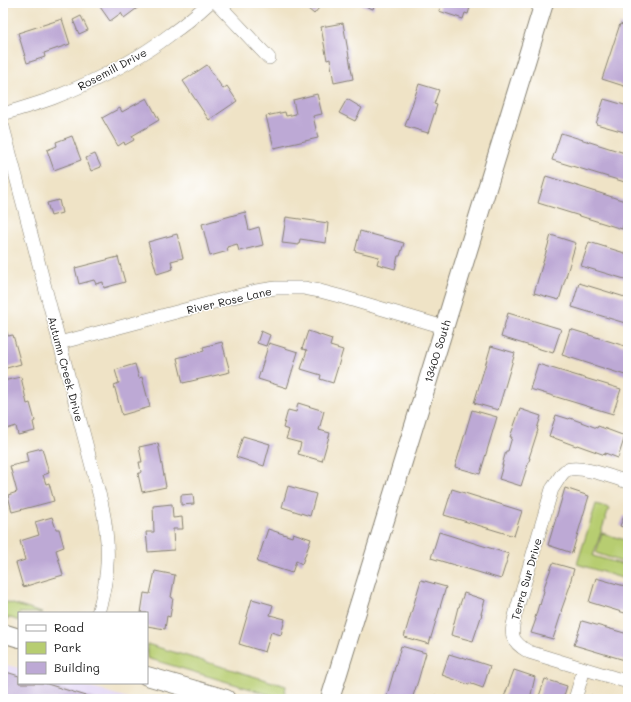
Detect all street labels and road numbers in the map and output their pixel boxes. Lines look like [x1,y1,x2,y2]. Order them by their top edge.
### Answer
street label: Rosemill Drive [75,44,149,93]
street label: River Rose Lane [185,283,273,317]
street label: Autumn Creek Drive [45,315,87,423]
street label: 13400 South [420,318,454,384]
street label: Terra Sur Drive [507,536,545,622]

